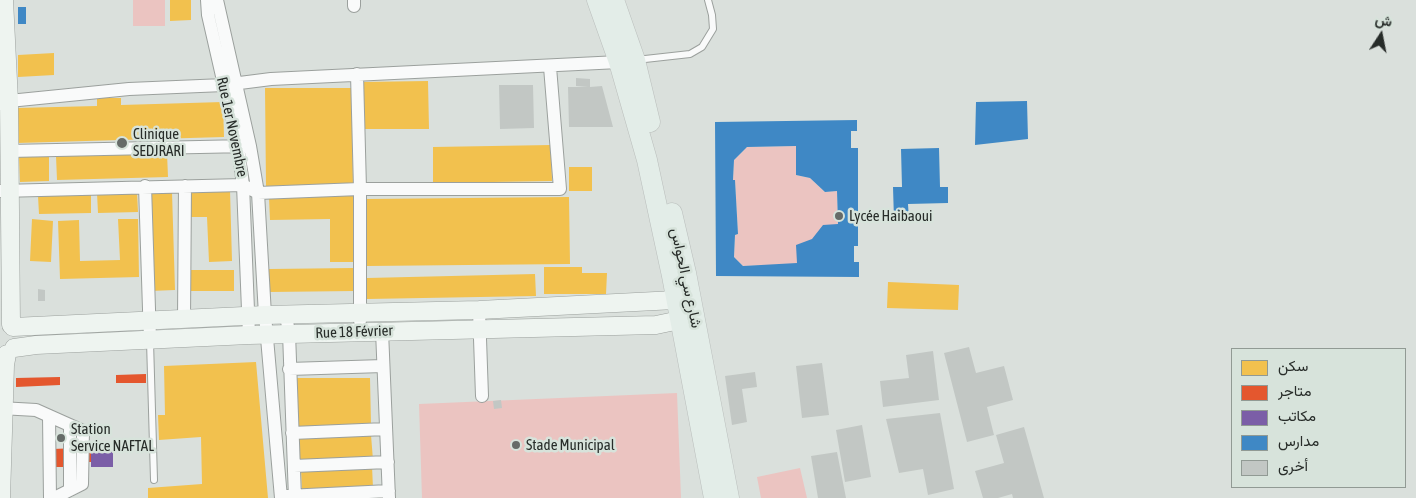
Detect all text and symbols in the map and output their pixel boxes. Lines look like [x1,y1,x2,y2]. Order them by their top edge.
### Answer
north arrow [1356,10,1406,60]
text: ش [1374,11,1394,30]
street label: Rue 1er Novembre [213,75,251,179]
place label: Clinique SEDJRARI [133,125,185,160]
marker: Clinique SEDJRARI [115,136,129,150]
place label: Lycée Haibaoui [849,207,933,225]
marker: Lycée Haibaoui [833,210,845,222]
street label: شارع سي الحواس [667,226,705,330]
street label: Rue 18 Février [315,322,393,342]
legend [1231,348,1406,488]
text: سكن [1278,357,1308,374]
text: متاجر [1278,382,1312,399]
text: مكاتب [1278,407,1316,424]
place label: Station Service NAFTAL [71,420,154,455]
marker: Station Service NAFTAL [55,432,67,444]
text: مدارس [1278,432,1319,449]
place label: Stade Municipal [526,436,615,454]
marker: Stade Municipal [510,439,522,451]
text: أخرى [1278,457,1308,474]

